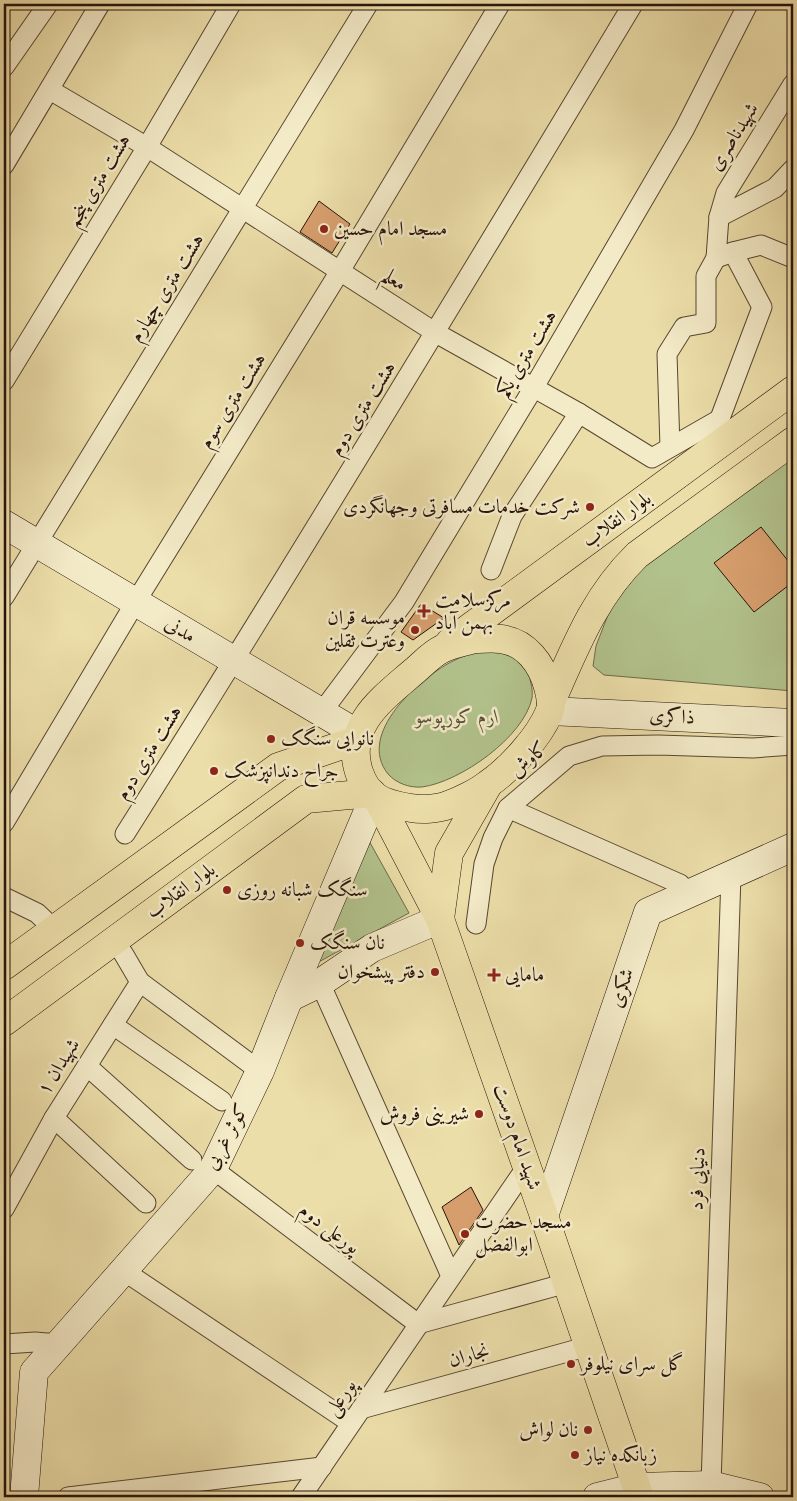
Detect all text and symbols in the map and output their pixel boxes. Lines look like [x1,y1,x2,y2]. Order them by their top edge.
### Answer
street label: شهید‌ناصری [703,98,765,176]
street label: هشت متری پنجم [61,130,141,235]
place label: مسجد امام حسین [334,217,447,246]
marker: مسجد امام حسین [318,223,330,235]
street label: هشت متری چهارم [124,229,214,349]
street label: معلم [373,263,411,303]
street label: هشت متری یکم [491,305,567,405]
street label: هشت متری سوم [194,349,276,456]
street label: هشت متری دوم [324,357,405,463]
street label: بلوار انقلاب [577,486,657,554]
place label: شرکت خدمات مسافرتی وجهانگردی [343,494,580,520]
marker: شرکت خدمات مسافرتی وجهانگردی [584,501,596,513]
place label: مرکزسلامت بهمن آباد [435,588,511,636]
marker: مرکزسلامت بهمن آباد [417,604,431,618]
place label: موسسه قران وعترت ثقلین [325,606,405,654]
street label: مدنی [160,611,200,649]
marker: موسسه قران وعترت ثقلین [409,624,421,636]
street label: هشت متری دوم [110,701,191,807]
street label: ذاکری [649,703,695,731]
park label: ارم کورپوسو [414,705,499,734]
place label: نانوایی سنگک [281,725,374,752]
marker: نانوایی سنگک [265,733,277,745]
street label: کاوش [504,736,554,784]
place label: جراح دندانپزشک [224,759,339,788]
marker: جراح دندانپزشک [208,765,220,777]
street label: بلوار انقلاب [141,857,221,925]
place label: سنگک شبانه روزی [237,876,368,903]
marker: سنگک شبانه روزی [221,884,233,896]
place label: نان سنگک [310,929,385,956]
marker: نان سنگک [294,937,306,949]
place label: دفتر پیشخوان [337,960,425,985]
place label: مامایی [505,963,544,988]
street label: شکری [604,965,640,1011]
marker: دفتر پیشخوان [429,966,441,978]
marker: مامایی [487,968,501,982]
street label: شهیدان ۱ [32,1034,86,1100]
street label: شهید امام دوست [483,1081,547,1195]
street label: کوثر غربی [199,1099,256,1175]
place label: شیرینی فروش [380,1102,469,1127]
marker: شیرینی فروش [473,1108,485,1120]
street label: دنیایی فرد [684,1147,712,1211]
street label: پورعلی دوم [291,1198,365,1264]
place label: مسجد حضرت ابوالفضل [475,1210,571,1259]
marker: مسجد حضرت ابوالفضل [459,1228,471,1240]
street label: نجاران [446,1339,492,1373]
place label: گل سرای نیلوفر [579,1351,684,1377]
marker: گل سرای نیلوفر [565,1358,577,1370]
street label: پورعلی [320,1374,364,1422]
place label: نان لواش [519,1418,578,1443]
marker: نان لواش [582,1424,594,1436]
place label: زبانکده نیاز [583,1443,657,1468]
marker: زبانکده نیاز [569,1449,581,1461]

